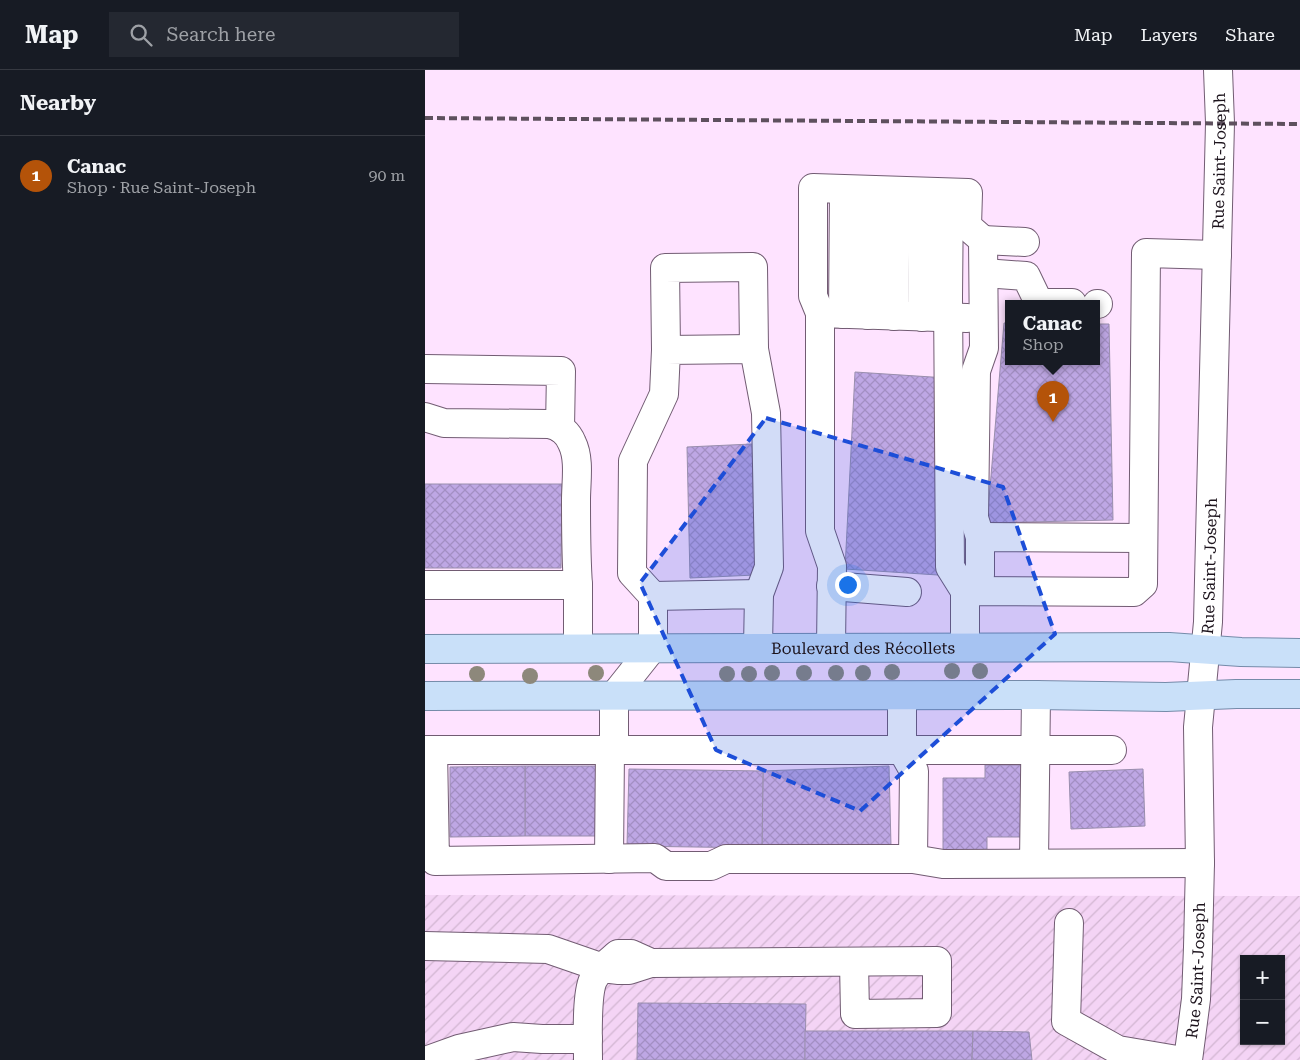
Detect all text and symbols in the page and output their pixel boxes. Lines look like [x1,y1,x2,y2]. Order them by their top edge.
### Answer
search box [109,12,459,57]
text: Map [25,21,79,49]
icon: search [127,21,155,49]
text: Search here [167,23,275,46]
text: Map [1074,24,1113,45]
text: Layers [1141,24,1197,45]
text: Share [1225,24,1275,45]
text: Nearby [20,91,96,115]
street label: Rue Saint-Joseph [1208,93,1230,230]
text: Canac [67,155,126,178]
text: 1 [32,166,40,185]
text: 90 m [368,166,405,185]
text: Shop · Rue Saint-Joseph [67,178,256,197]
popup [1005,300,1100,365]
text: Canac [1023,312,1082,335]
text: Shop [1023,335,1063,354]
pin: 1 [1037,381,1069,422]
street label: Rue Saint-Joseph [1198,498,1221,635]
your location [835,572,861,598]
street label: Boulevard des Récollets [771,639,955,658]
street label: Rue Saint-Joseph [1182,902,1209,1040]
map controls [1240,955,1285,1045]
button: + [1240,955,1285,1000]
button: − [1240,1000,1285,1045]

